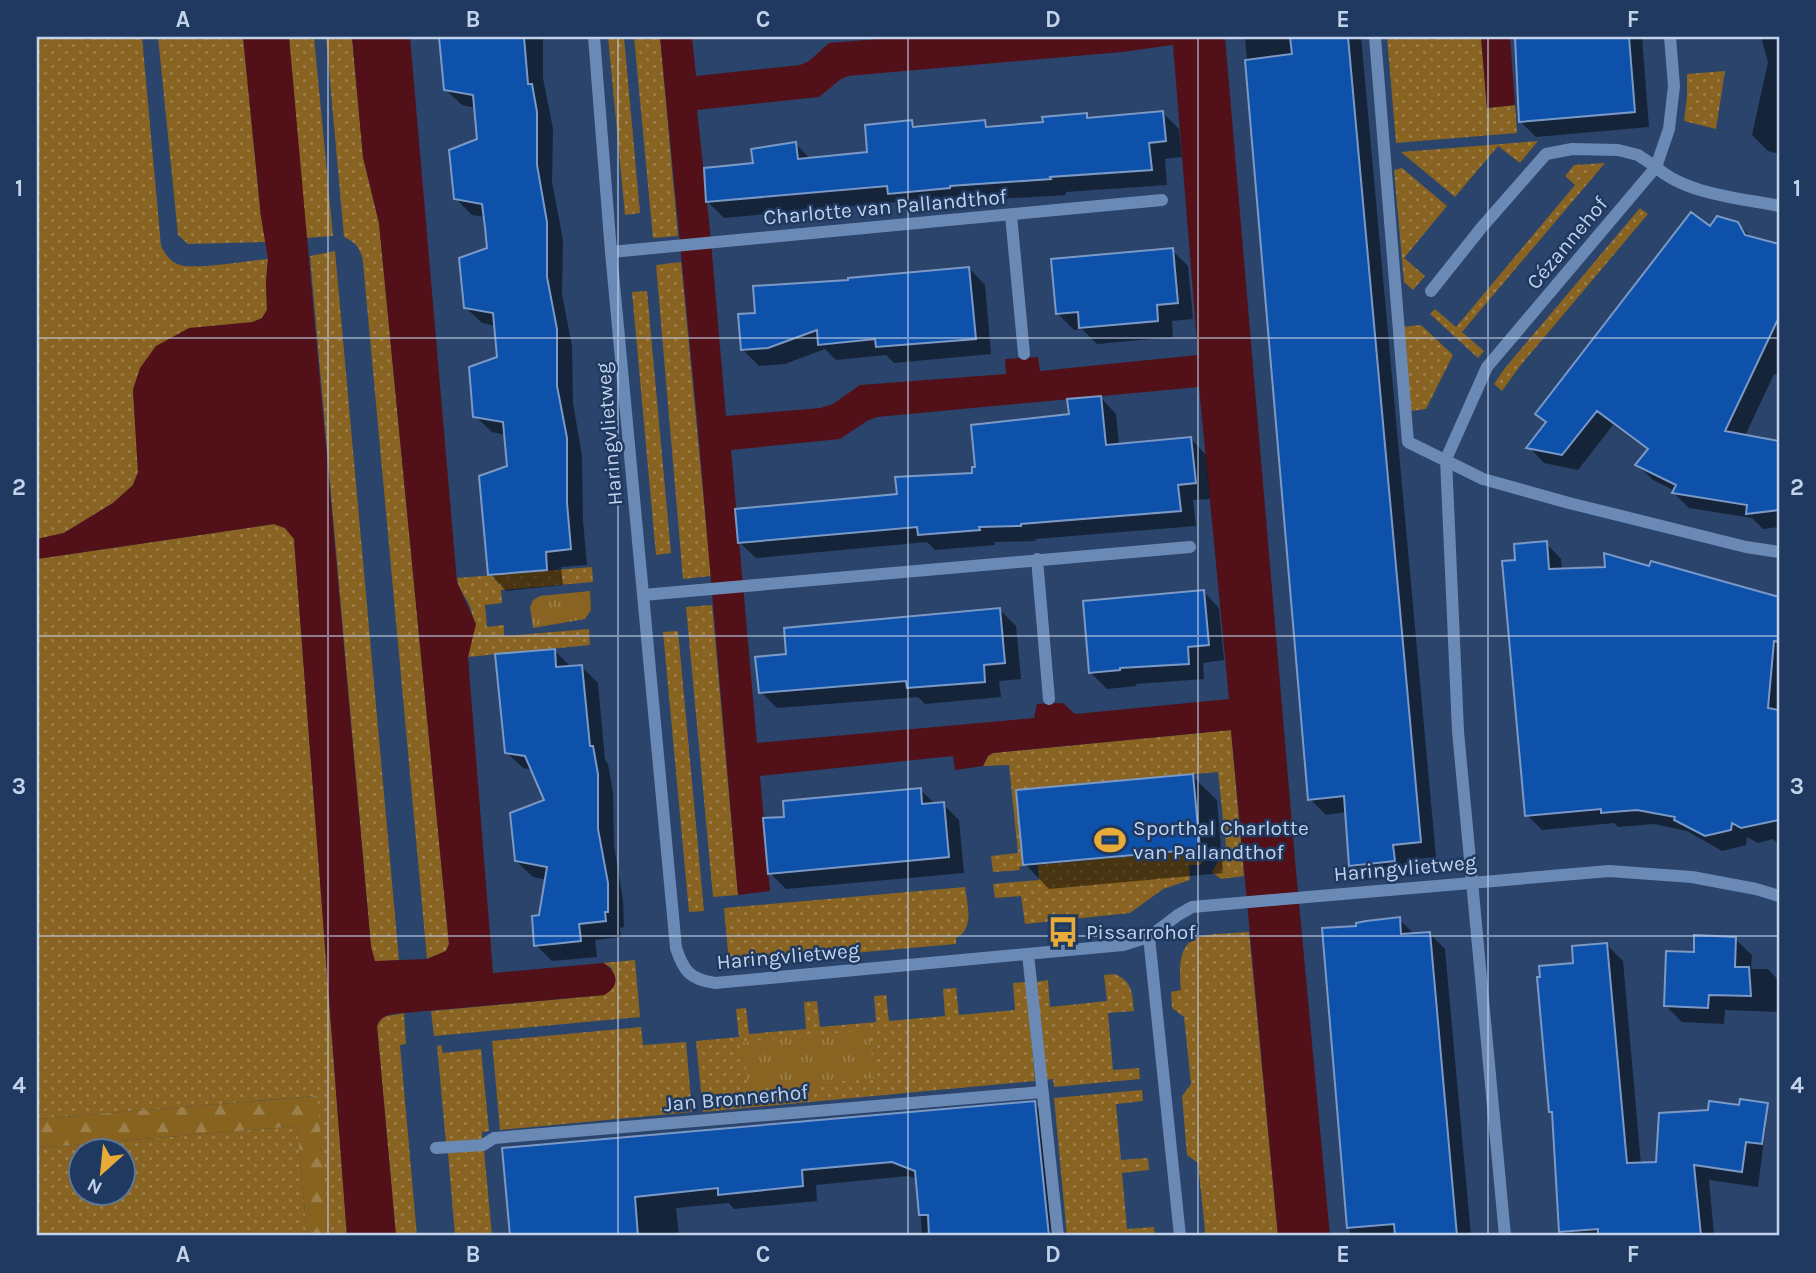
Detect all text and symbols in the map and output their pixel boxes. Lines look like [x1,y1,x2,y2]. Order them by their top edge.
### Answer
text: A [176,6,190,33]
text: B [466,6,480,33]
text: C [756,6,770,33]
text: D [1045,6,1061,33]
text: E [1336,6,1350,33]
text: F [1627,6,1639,33]
text: 1 [15,175,23,202]
text: 1 [1793,175,1801,202]
street label: Charlotte van Pallandthof [762,184,1009,230]
street label: Cézannehof [1522,192,1613,294]
street label: Haringvlietweg [591,361,627,506]
text: 2 [12,474,26,501]
text: 2 [1790,474,1804,501]
text: 3 [12,773,26,800]
text: 3 [1790,773,1804,800]
place label: Sporthal Charlotte van Pallandthof [1133,816,1309,864]
sports icon: Sporthal Charlotte van Pallandthof [1093,823,1127,857]
street label: Haringvlietweg [1333,850,1478,886]
bus stop icon: Pissarrohof [1046,915,1080,949]
place label: Pissarrohof [1086,920,1196,944]
street label: Haringvlietweg [716,938,861,974]
text: 4 [12,1072,26,1099]
text: 4 [1790,1072,1804,1099]
street label: Jan Bronnerhof [663,1080,810,1116]
north arrow [66,1136,136,1206]
text: N [84,1173,106,1199]
text: A [176,1241,190,1268]
text: B [466,1241,480,1268]
text: C [756,1241,770,1268]
text: D [1045,1241,1061,1268]
text: E [1336,1241,1350,1268]
text: F [1627,1241,1639,1268]

